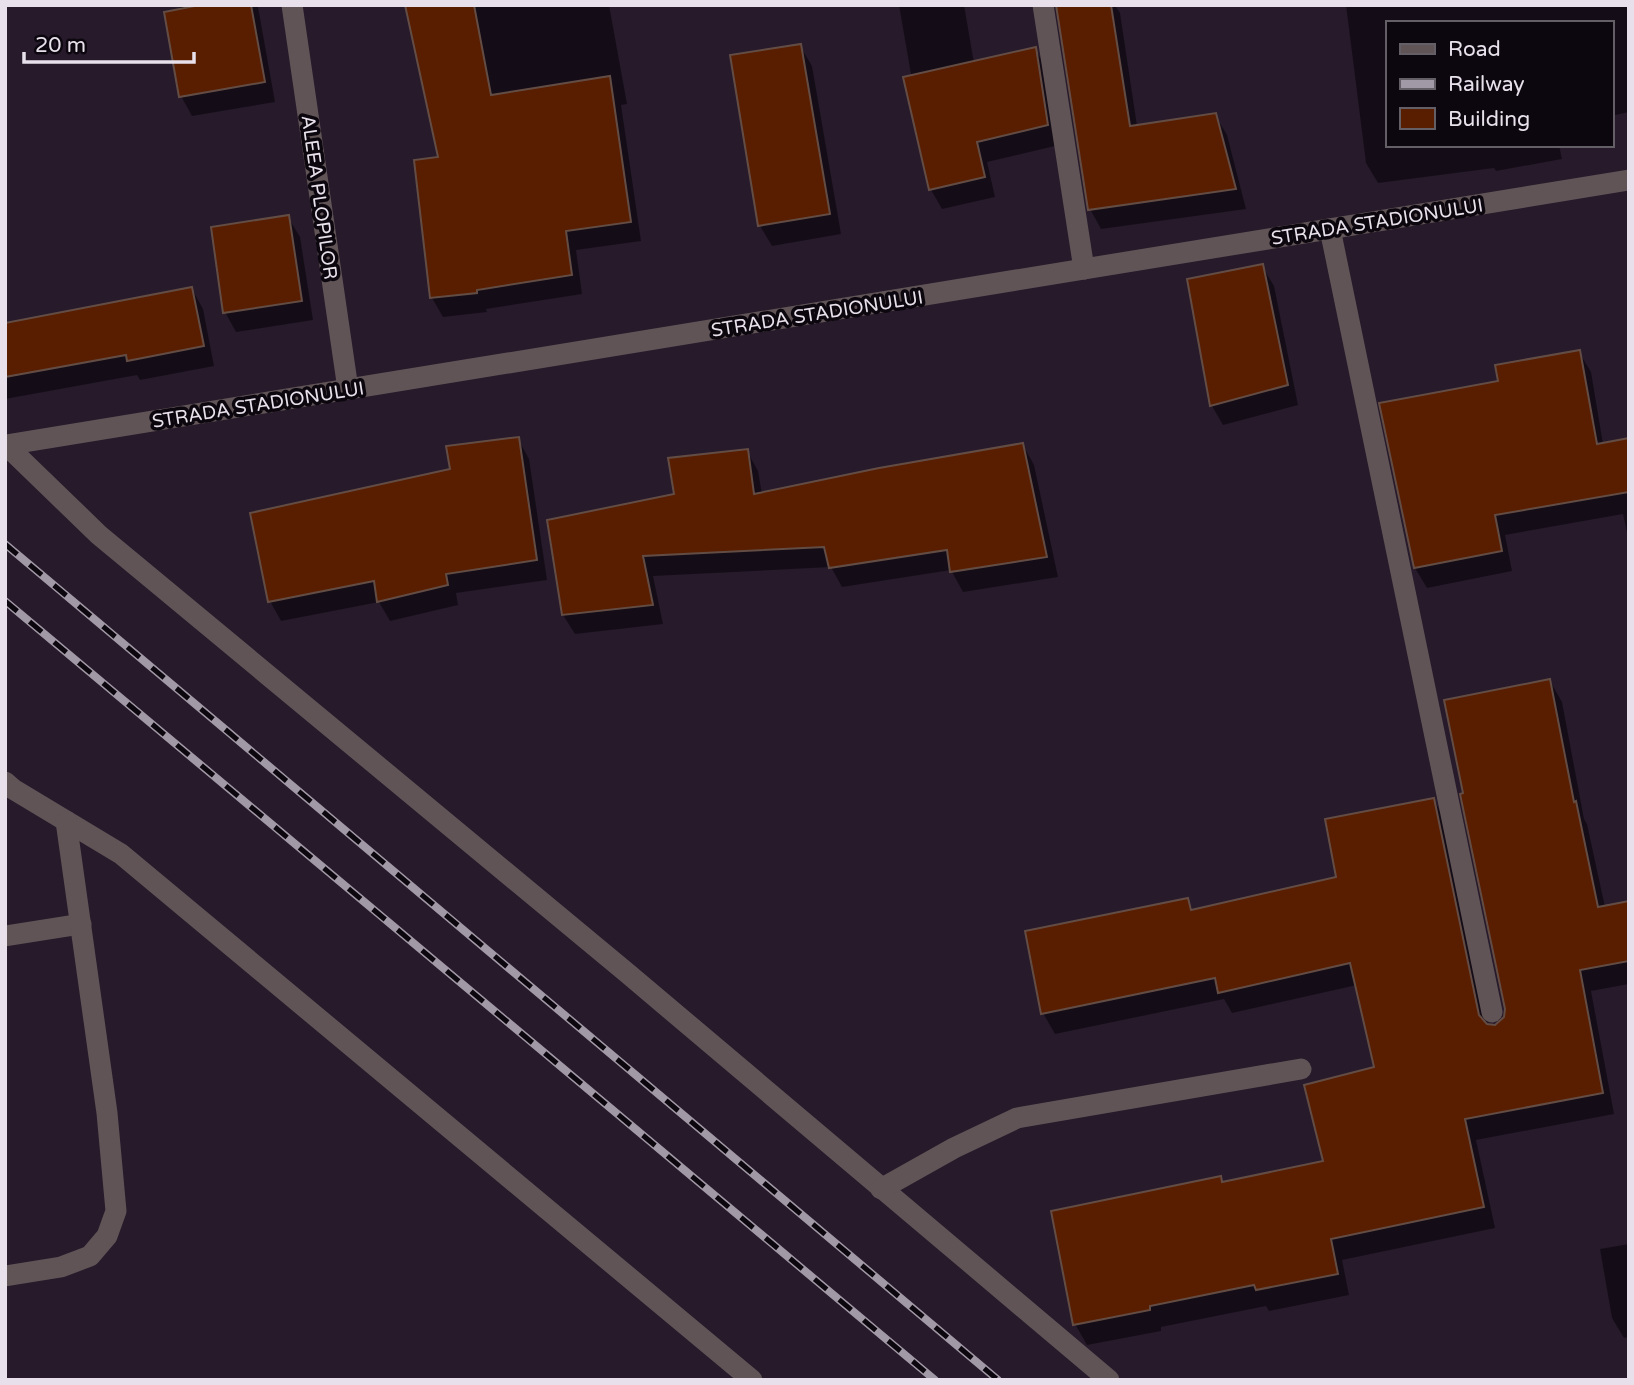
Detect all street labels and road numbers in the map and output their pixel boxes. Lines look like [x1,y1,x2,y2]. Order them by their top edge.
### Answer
street label: ALEEA PLOPILOR [297,114,341,281]
street label: STRADA STADIONULUI [1270,194,1485,250]
street label: STRADA STADIONULUI [710,286,925,342]
street label: STRADA STADIONULUI [151,377,366,433]

